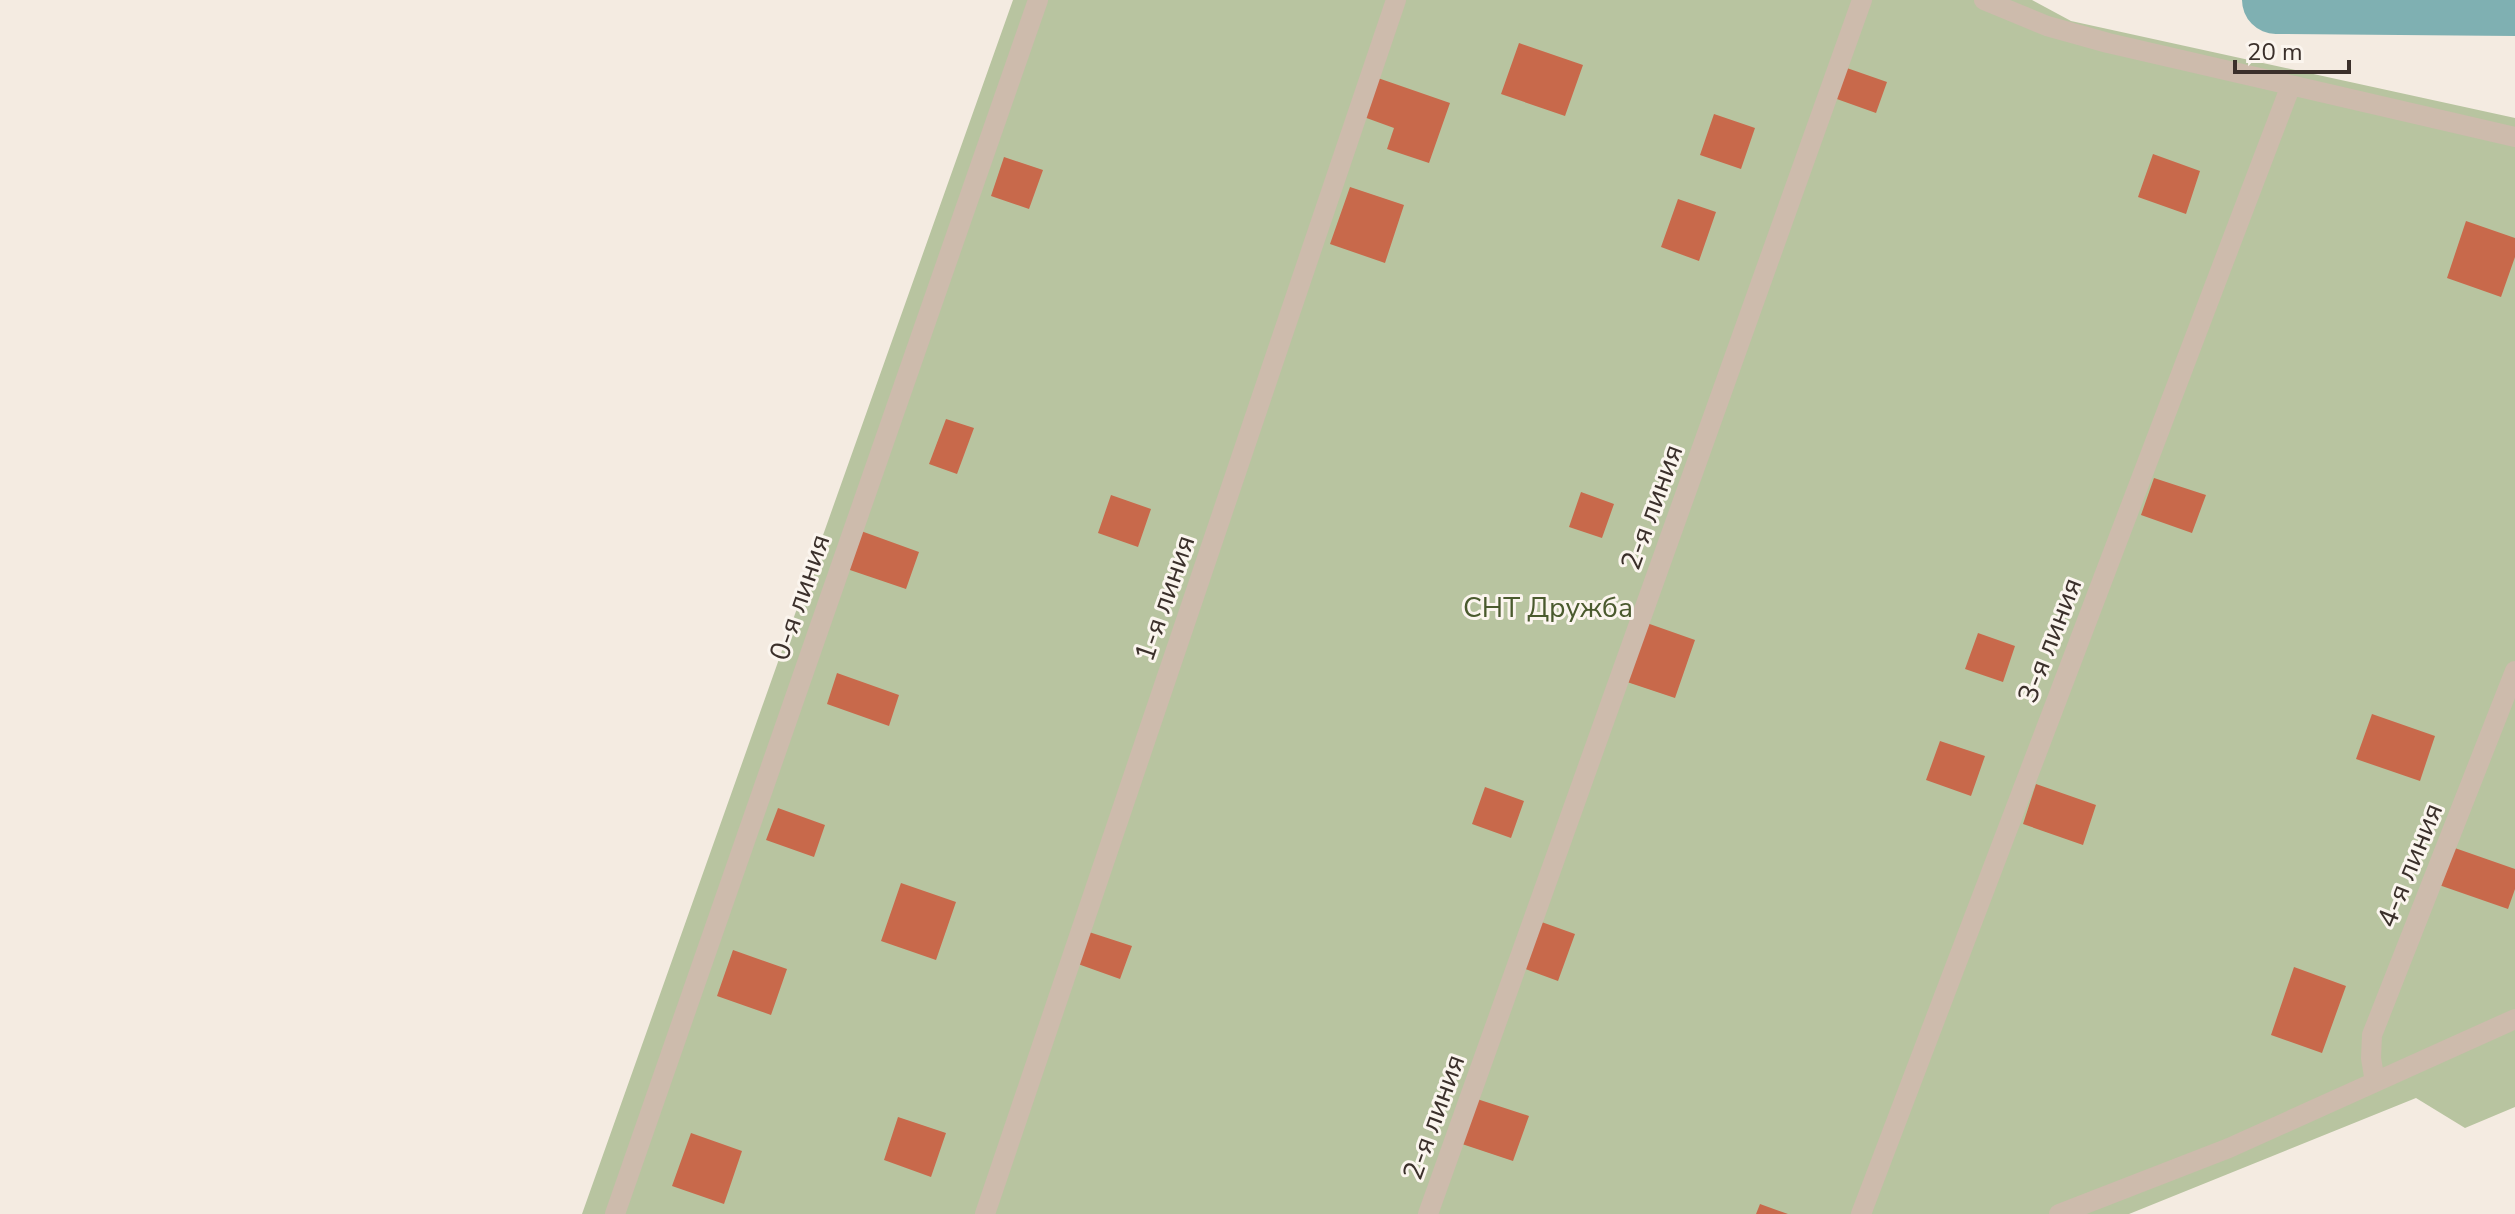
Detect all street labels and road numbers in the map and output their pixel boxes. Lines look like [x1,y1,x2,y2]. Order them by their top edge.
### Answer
street label: 2-я линия [1612,439,1692,576]
street label: 0-я линия [761,529,839,666]
street label: 1-я линия [1126,530,1204,667]
street label: 3-я линия [2009,572,2091,708]
street label: 4-я линия [2368,797,2452,933]
street label: 2-я линия [1394,1049,1474,1186]

